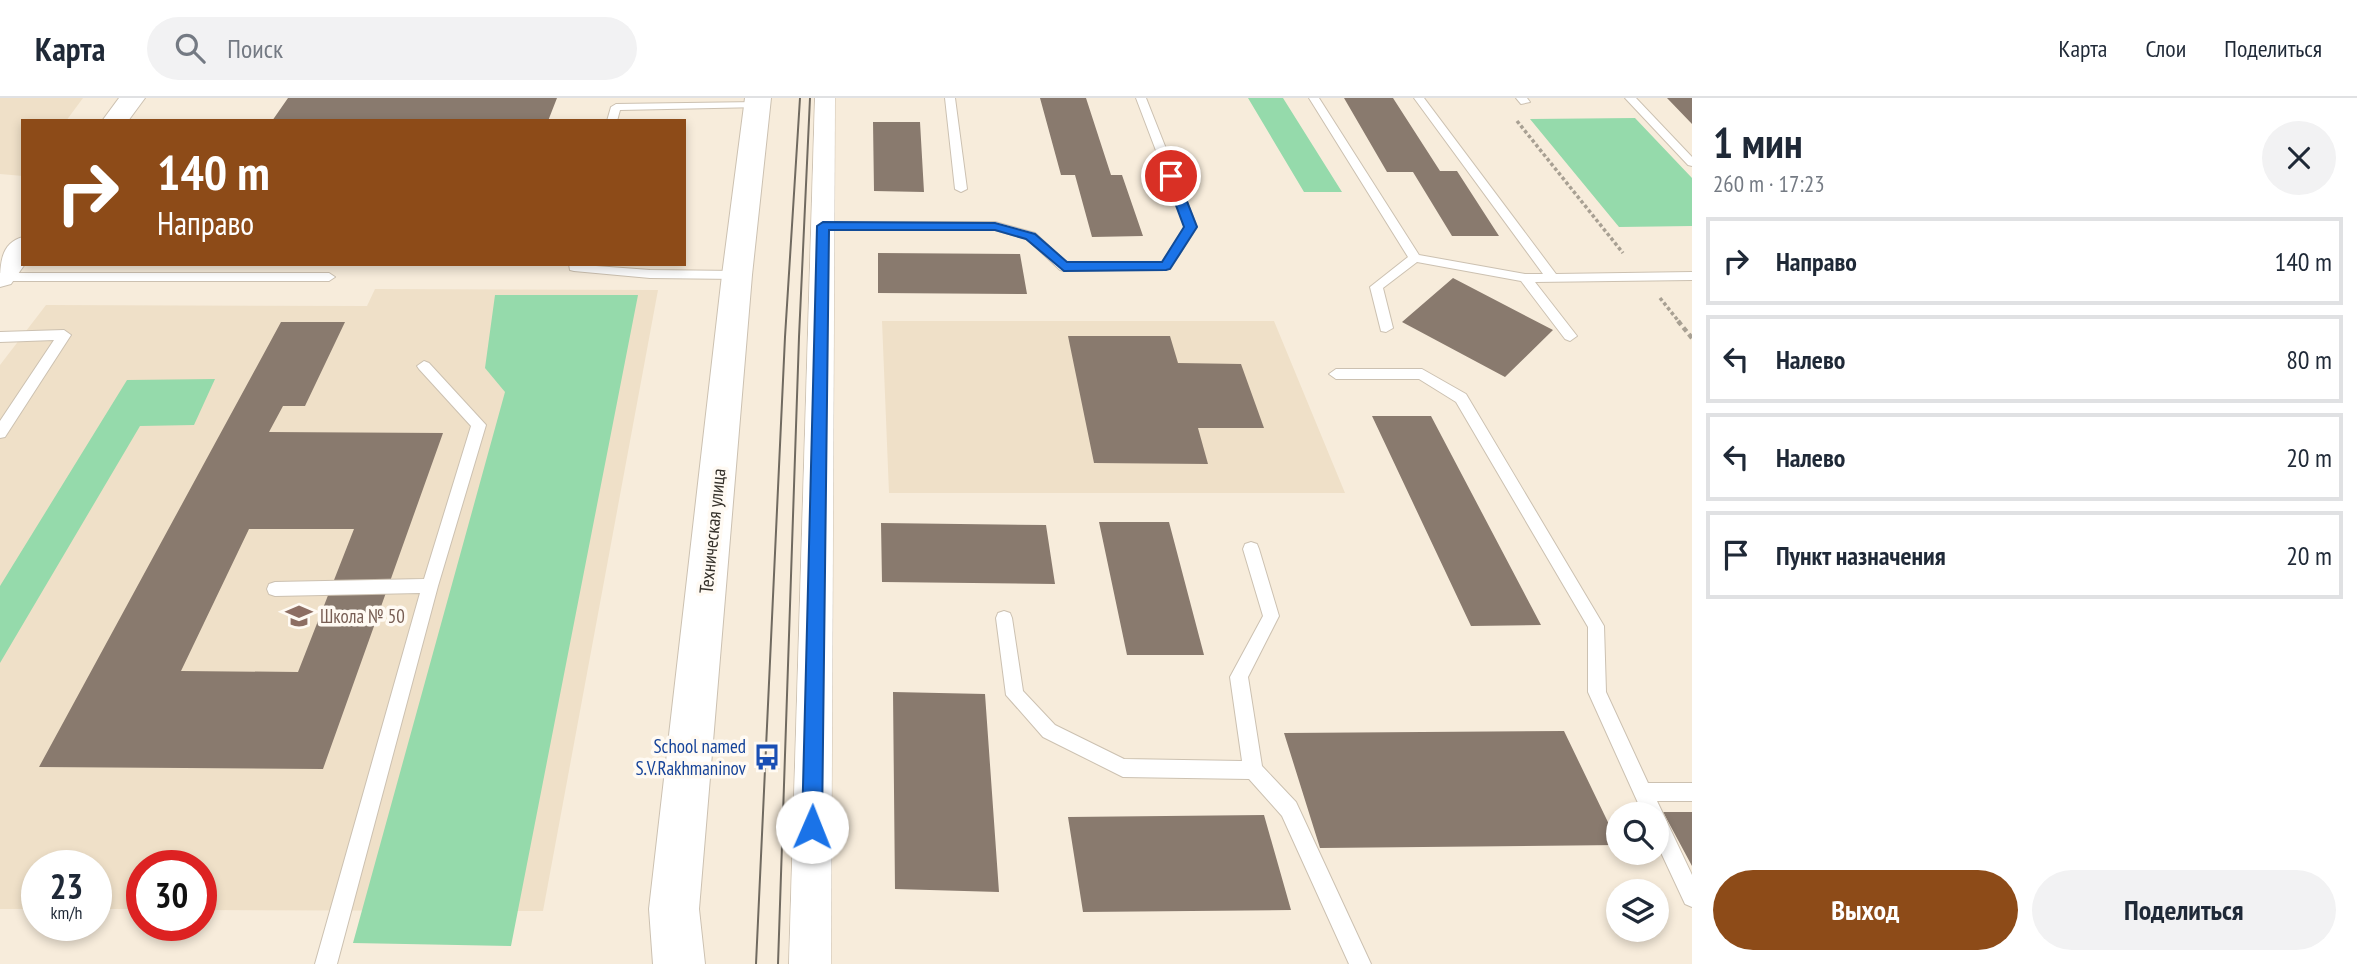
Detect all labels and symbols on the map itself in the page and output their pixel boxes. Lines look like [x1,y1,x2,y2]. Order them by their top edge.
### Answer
pin [1141,146,1201,206]
street label: Техническая улица [693,467,731,595]
school or university icon: Школа № 50 [284,601,314,631]
place label: Школа № 50 [320,604,405,628]
place label: School named S.V.Rakhmaninov [635,734,747,780]
bus stop icon: School named S.V.Rakhmaninov [752,742,782,772]
position arrow [775,790,849,864]
speed limit sign: 30 [126,850,217,941]

